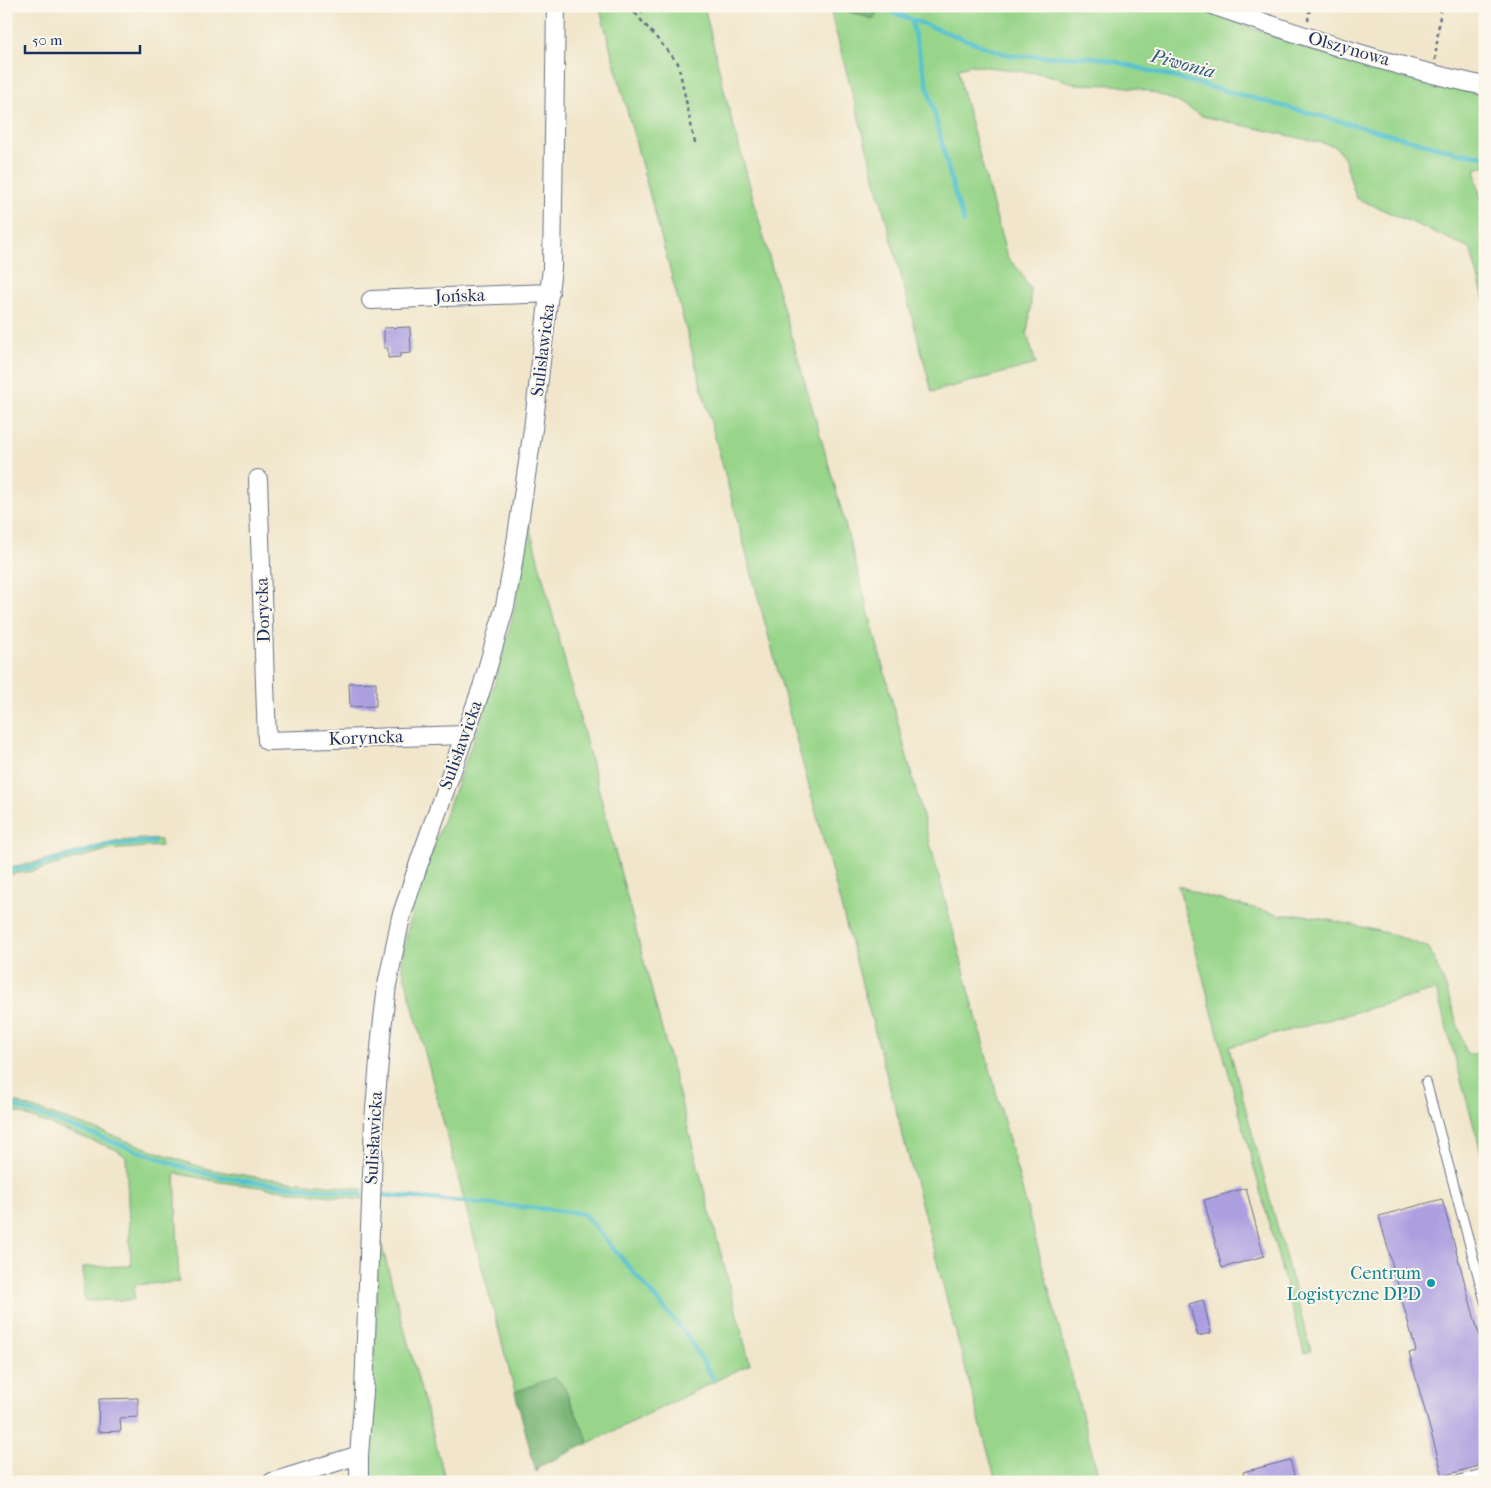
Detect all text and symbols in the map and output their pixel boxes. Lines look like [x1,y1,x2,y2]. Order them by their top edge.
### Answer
scale bar [25,22,140,54]
street label: Olszynowa [1306,27,1393,71]
text: 50 m [32,31,63,49]
water label: Piwonia [1148,45,1217,83]
street label: Jońska [433,285,486,307]
street label: Sulisławicka [527,302,559,398]
street label: Dorycka [251,576,275,643]
street label: Sulisławicka [435,697,487,792]
street label: Koryncka [328,726,404,750]
street label: Sulisławicka [361,1090,387,1185]
place label: Centrum Logistyczne DPD [1287,1263,1421,1305]
marker: Centrum Logistyczne DPD [1425,1277,1437,1289]

